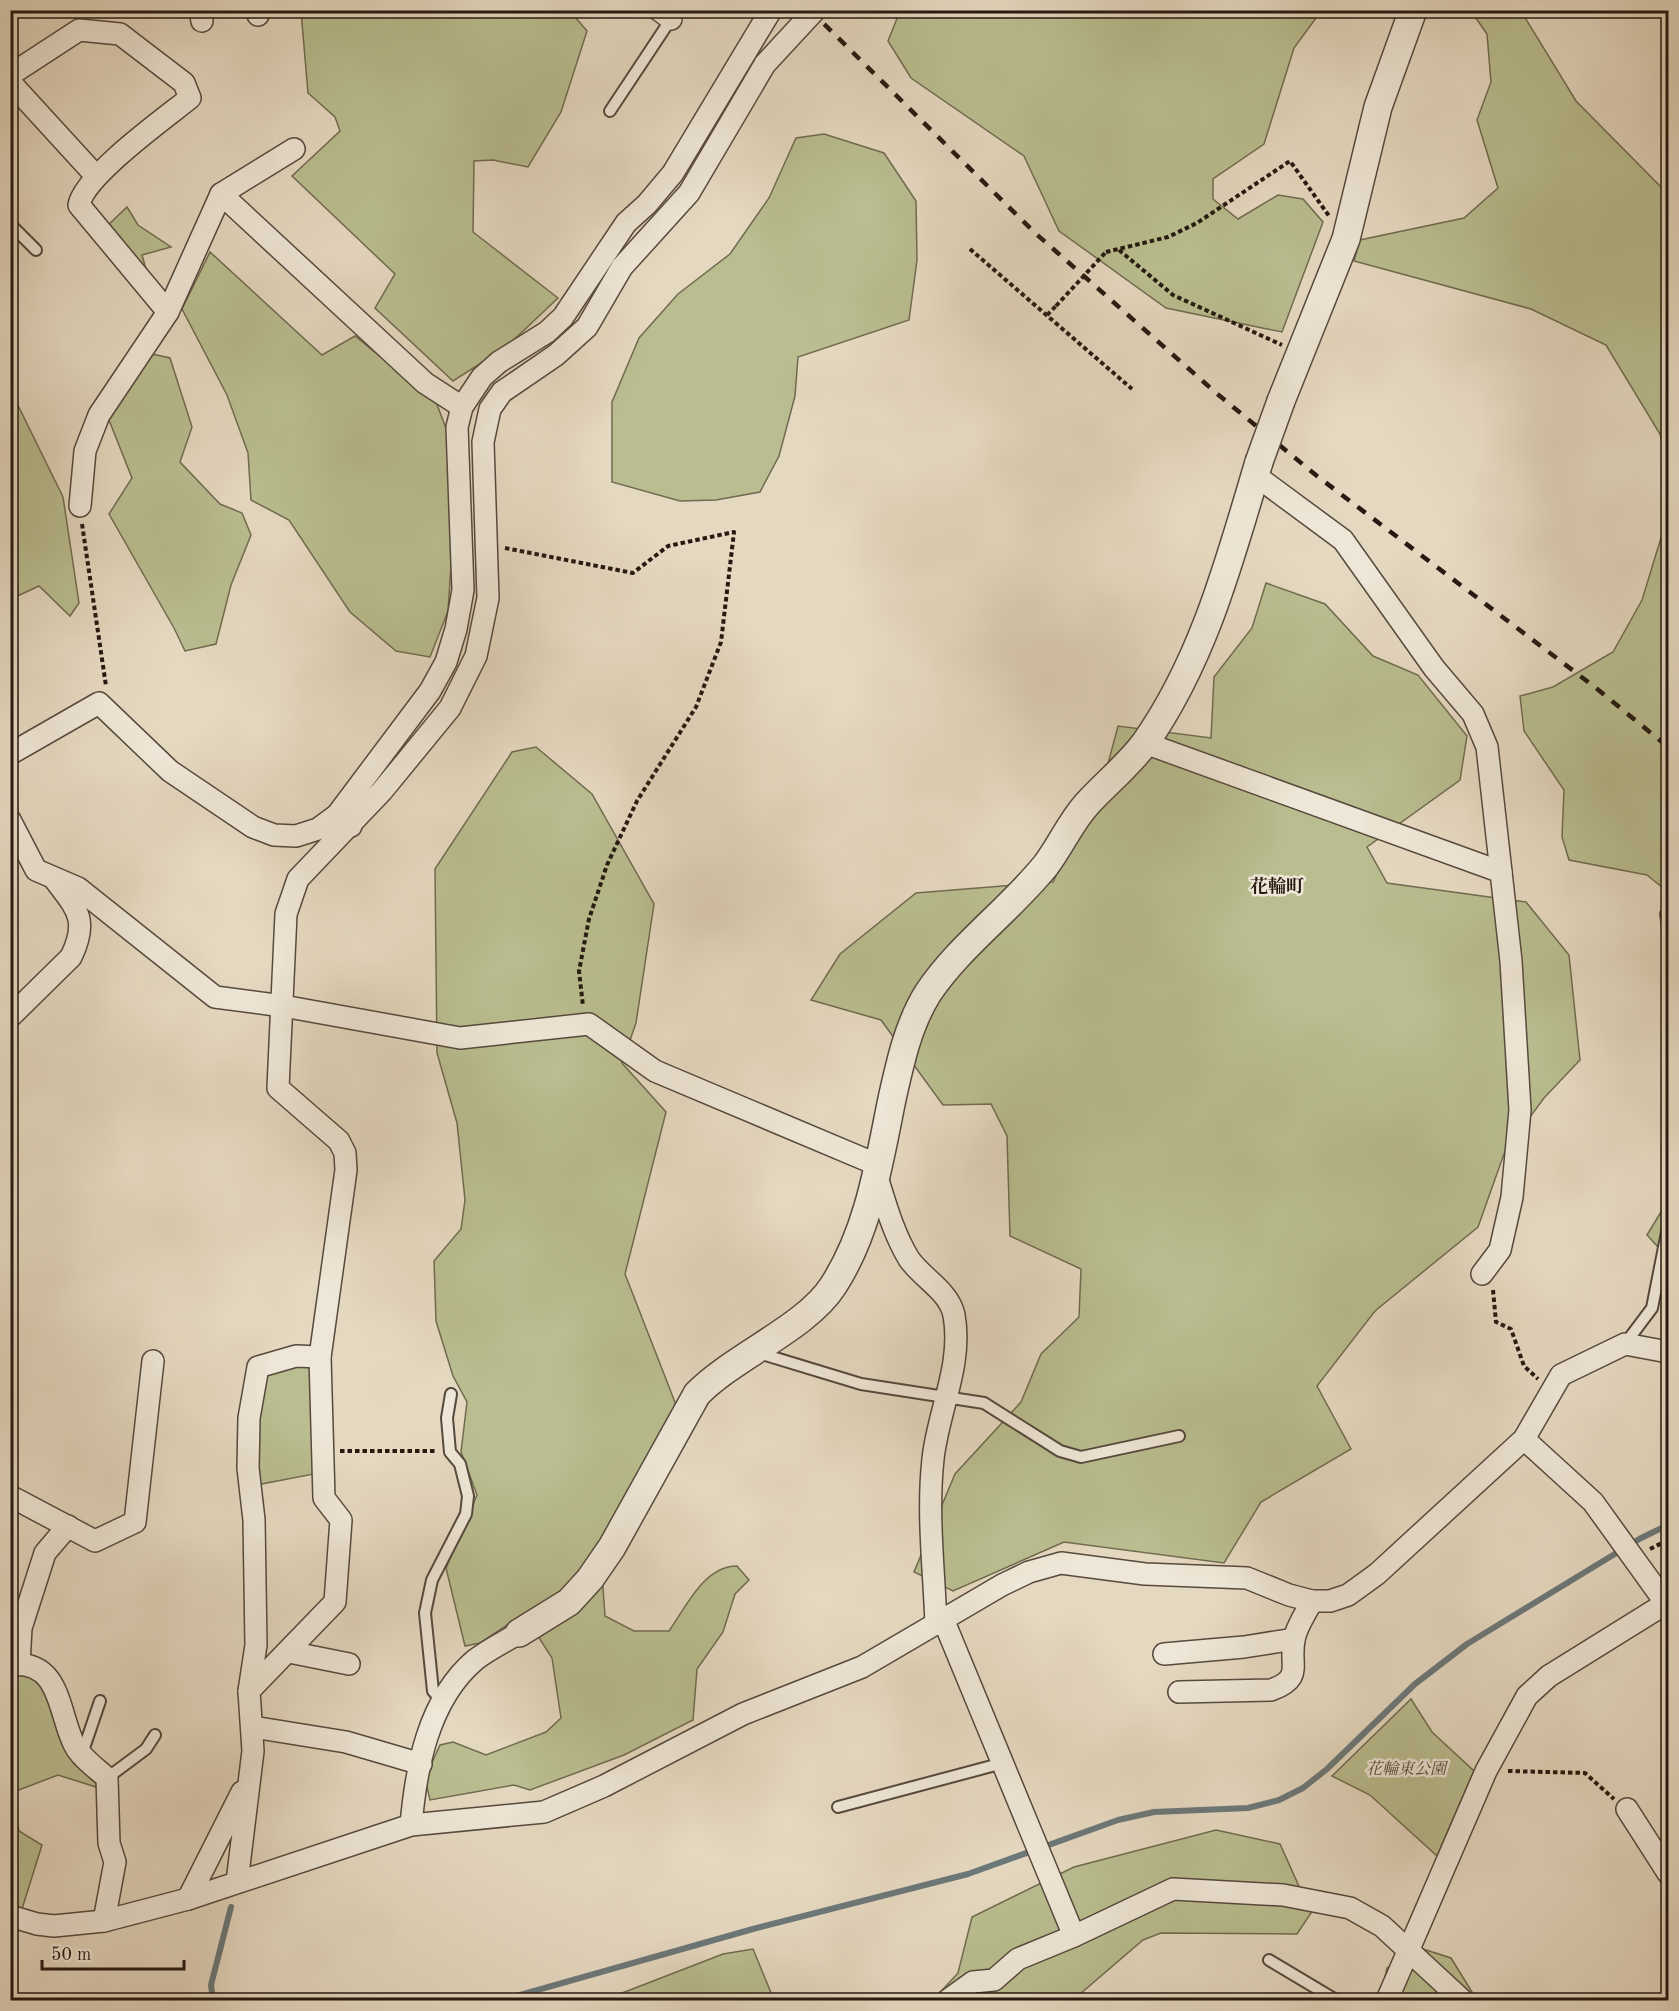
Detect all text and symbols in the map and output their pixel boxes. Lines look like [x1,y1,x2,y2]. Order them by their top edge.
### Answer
district label: 花輪町 [1250,876,1304,896]
park label: 花輪東公園 [1366,1760,1449,1778]
scale bar [42,1933,184,1971]
text: 50 m [51,1946,91,1964]

